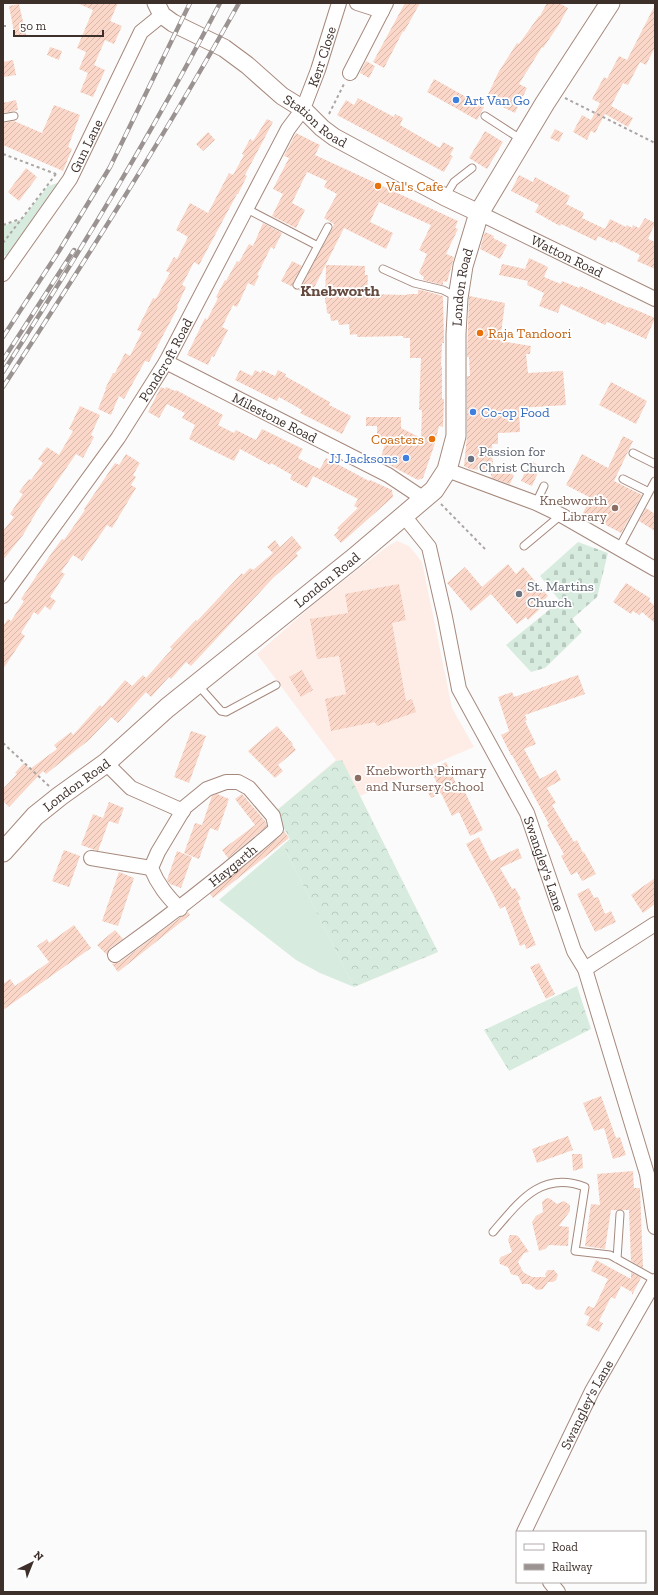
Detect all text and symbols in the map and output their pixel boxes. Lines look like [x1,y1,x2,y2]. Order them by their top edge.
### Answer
scale bar [14,12,103,38]
text: 50 m [20,19,47,33]
street label: Kerr Close [304,24,340,90]
street label: Station Road [280,91,350,152]
place label: Art Van Go [464,92,530,109]
marker: Art Van Go [451,95,461,105]
street label: Gun Lane [66,116,107,176]
place label: Val's Cafe [385,178,444,195]
marker: Val's Cafe [373,181,383,191]
street label: Watton Road [528,232,606,281]
street label: London Road [448,246,477,327]
district label: Knebworth [300,281,381,300]
street label: Pondcroft Road [135,315,197,405]
place label: Raja Tandoori [488,325,572,342]
marker: Raja Tandoori [475,328,485,338]
street label: Milestone Road [229,389,320,447]
place label: Co-op Food [481,404,550,421]
marker: Co-op Food [468,407,478,417]
place label: Coasters [371,431,424,448]
marker: Coasters [427,434,437,444]
place label: Passion for Christ Church [479,443,565,476]
place label: JJ Jacksons [329,450,398,467]
marker: JJ Jacksons [401,453,411,463]
marker: Passion for Christ Church [466,454,476,464]
place label: Knebworth Library [539,492,608,525]
marker: Knebworth Library [610,503,620,513]
street label: London Road [291,549,364,611]
place label: St. Martins Church [527,578,594,611]
marker: St. Martins Church [514,589,524,599]
street label: London Road [40,755,114,815]
place label: Knebworth Primary and Nursery School [366,762,487,795]
marker: Knebworth Primary and Nursery School [353,773,363,783]
street label: Swangley's Lane [520,814,568,914]
street label: Haygarth [205,841,261,890]
street label: Swangley's Lane [557,1356,617,1453]
legend [516,1531,646,1583]
text: Road [552,1540,578,1554]
north arrow [12,1543,52,1583]
text: N [31,1548,46,1564]
text: Railway [552,1560,593,1574]

